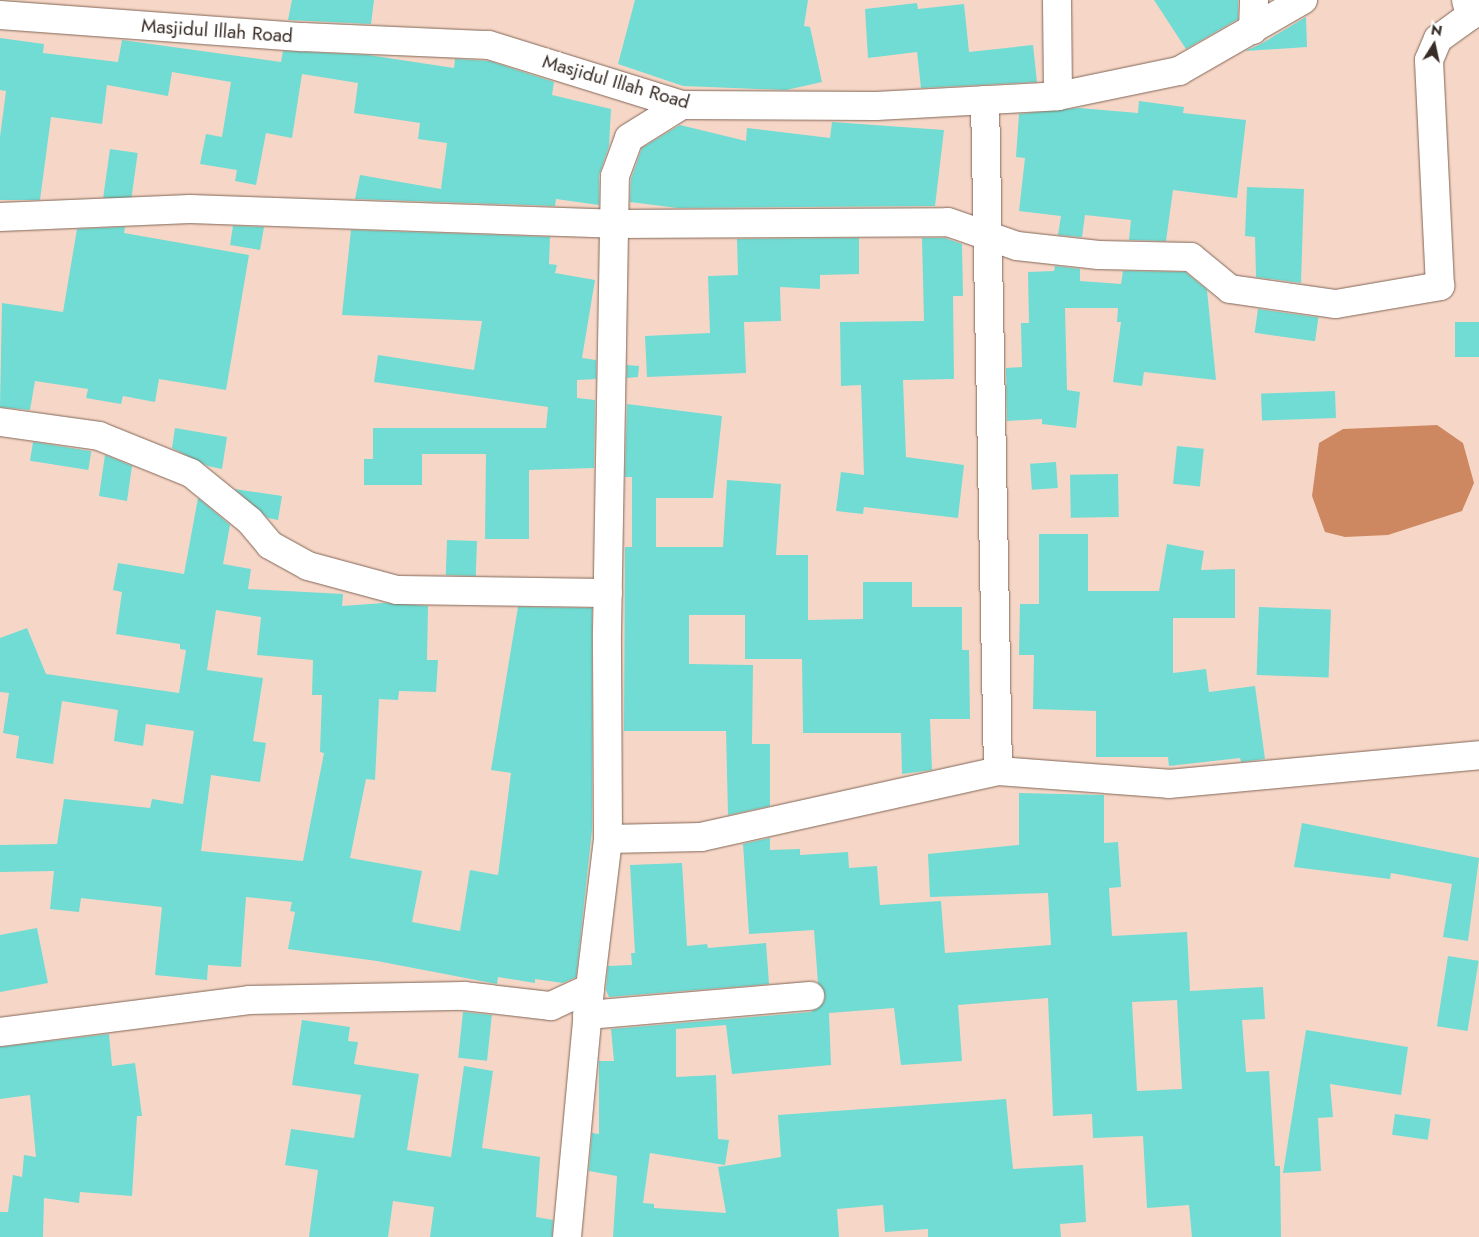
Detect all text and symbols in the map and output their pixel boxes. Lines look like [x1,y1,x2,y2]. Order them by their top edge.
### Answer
street label: Masjidul Illah Road [140,14,294,48]
text: N [1429,19,1444,41]
north arrow [1409,20,1459,70]
street label: Masjidul Illah Road [540,50,692,114]

